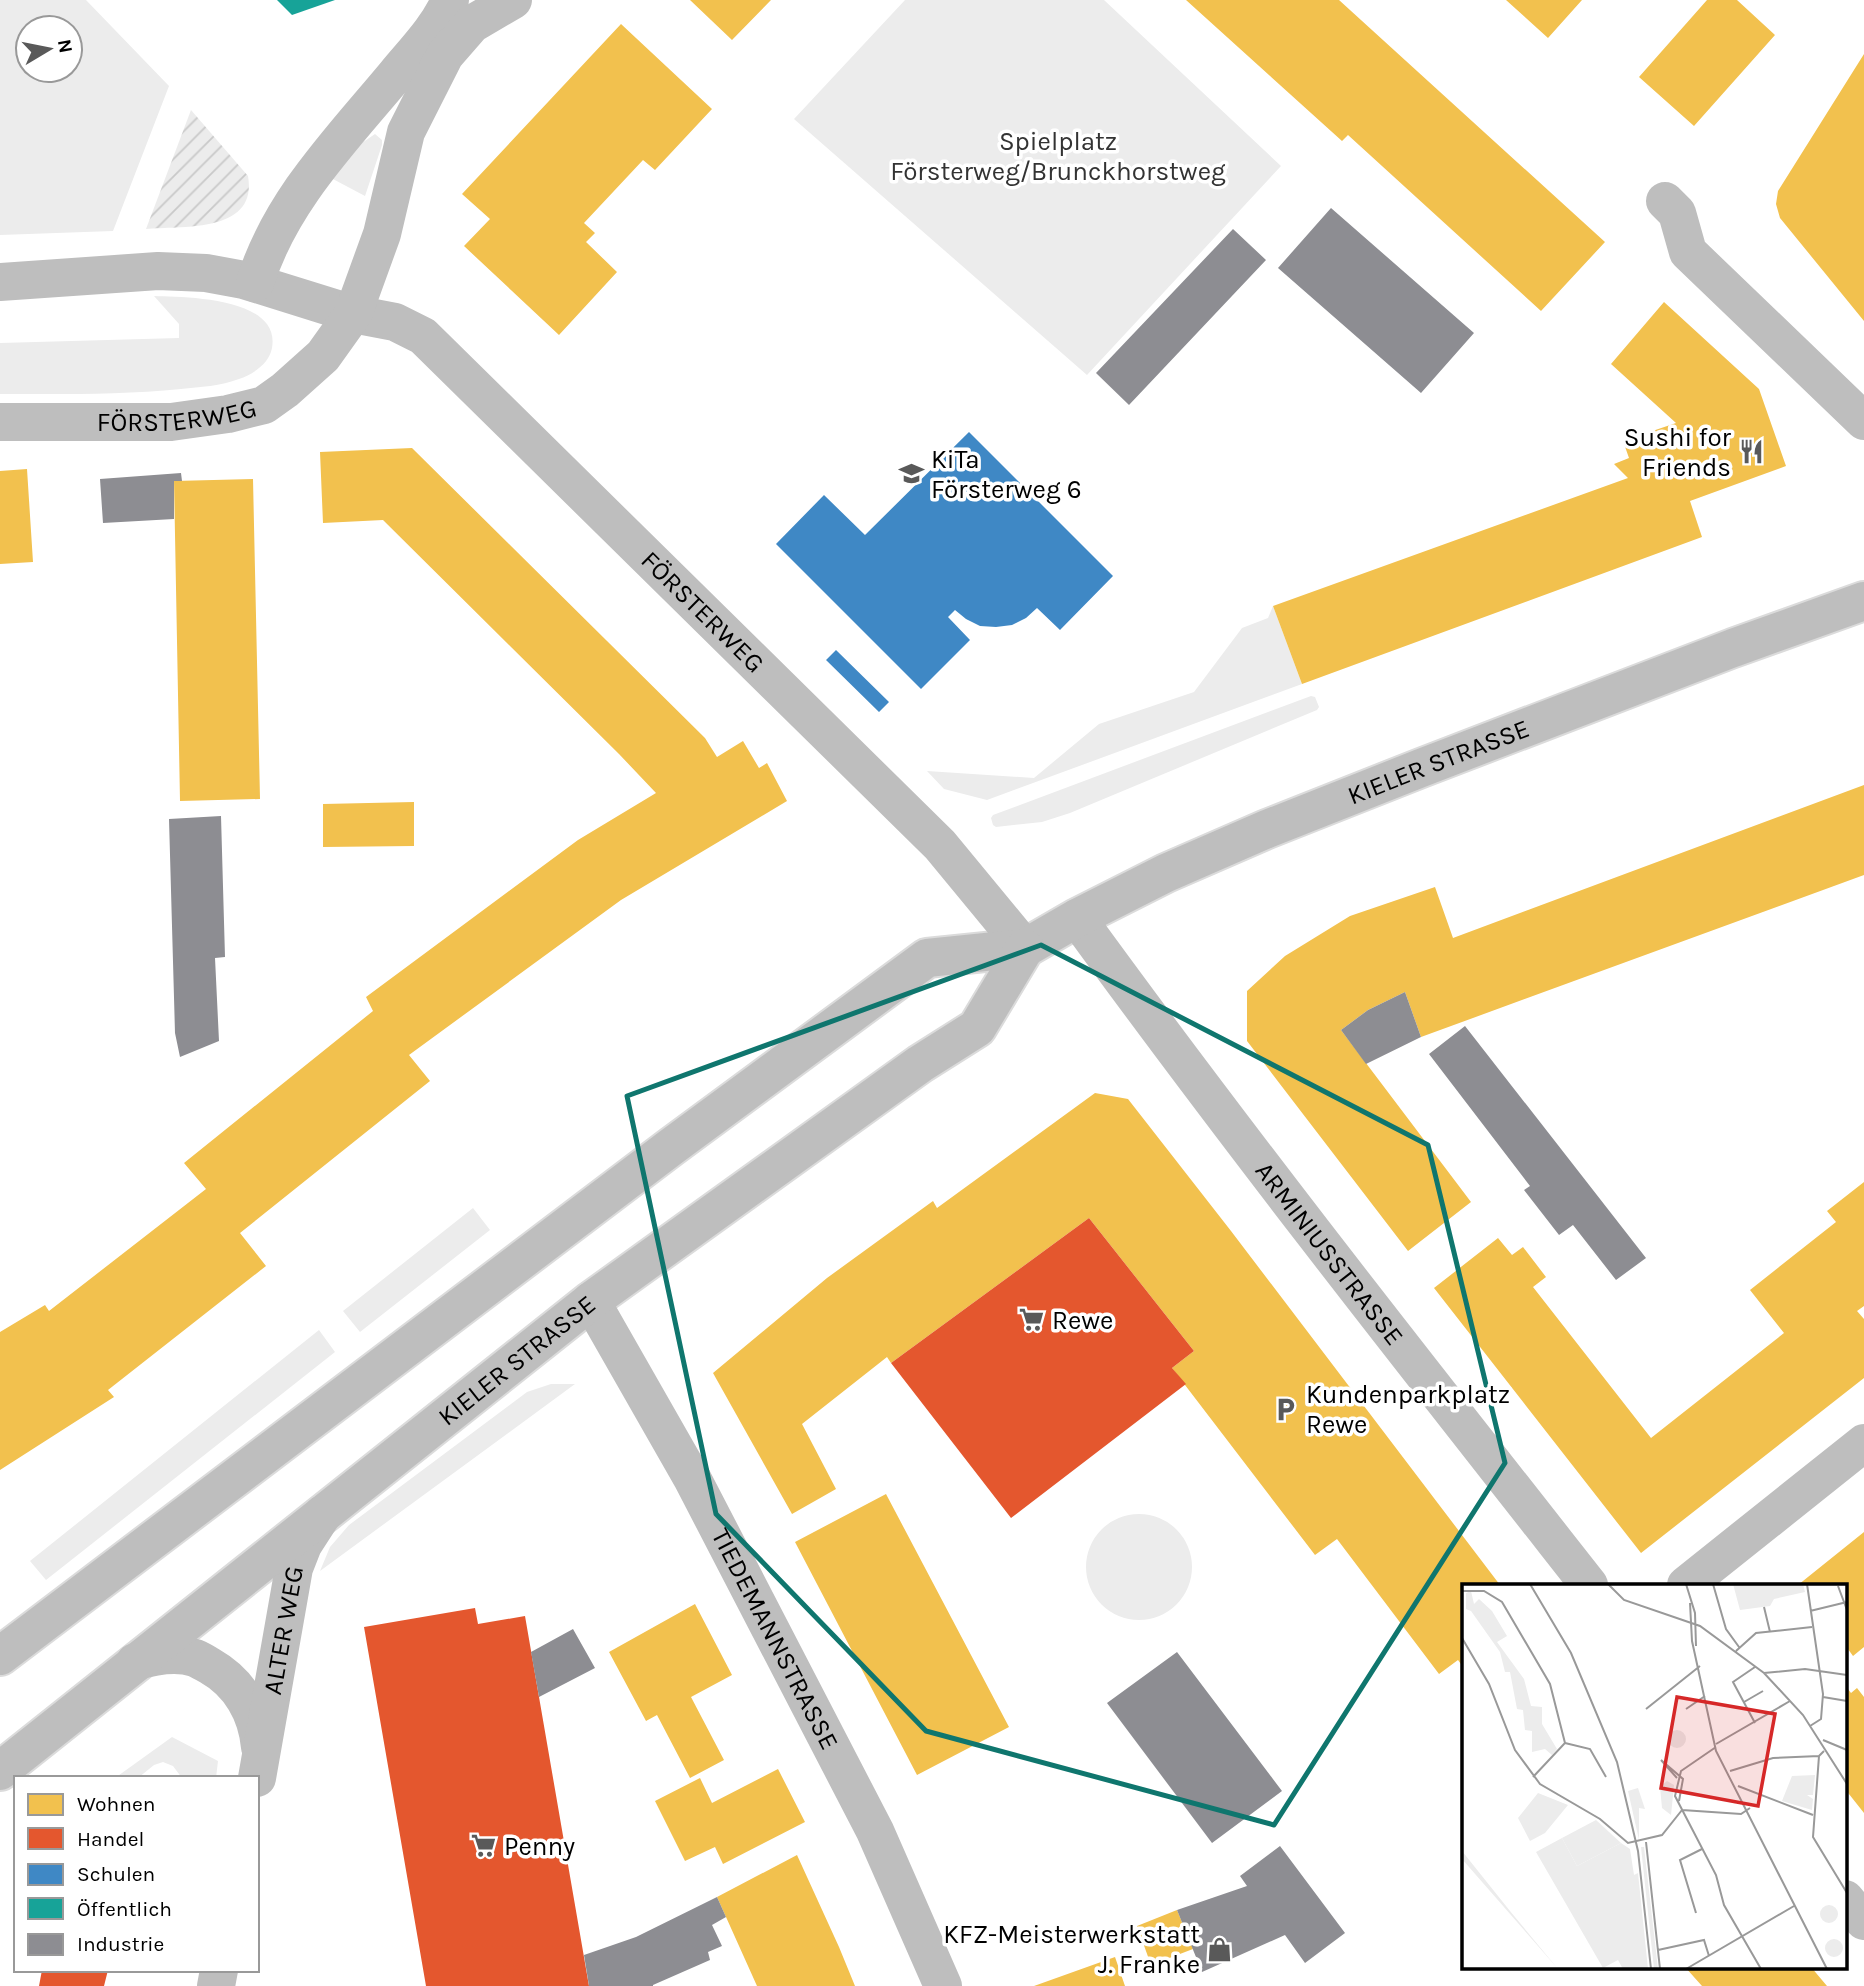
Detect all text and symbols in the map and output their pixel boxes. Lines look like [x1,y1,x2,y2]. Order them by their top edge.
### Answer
north arrow [14,14,84,84]
text: N [53,38,77,55]
park label: Spielplatz Försterweg/Brunckhorstweg [890,126,1226,187]
street label: FÖRSTERWEG [97,393,260,438]
place label: Sushi for Friends [1624,422,1732,483]
restaurant icon: Sushi for Friends [1737,438,1765,466]
place label: KiTa Försterweg 6 [931,444,1082,505]
school or university icon: KiTa Försterweg 6 [897,460,925,488]
street label: FÖRSTERWEG [635,545,770,679]
street label: KIELER STRASSE [1343,713,1534,811]
street label: ARMINIUSSTRASSE [1249,1156,1410,1352]
street label: KIELER STRASSE [432,1289,602,1433]
place label: Rewe [1052,1305,1113,1336]
supermarket icon: Rewe [1018,1306,1046,1334]
place label: Kundenparkplatz Rewe [1306,1379,1510,1440]
parking icon: Kundenparkplatz Rewe [1272,1395,1300,1423]
street label: TIEDEMANNSTRASSE [705,1523,845,1755]
street label: ALTER WEG [257,1564,310,1697]
inset map [1462,1584,1846,1968]
legend [14,1776,259,1972]
text: Wohnen [77,1792,155,1816]
text: Handel [77,1827,144,1851]
place label: Penny [504,1831,575,1862]
supermarket icon: Penny [470,1832,498,1860]
text: Schulen [77,1862,155,1886]
text: Öffentlich [77,1897,172,1921]
place label: KFZ-Meisterwerkstatt J. Franke [943,1919,1200,1980]
text: Industrie [77,1932,164,1956]
shop icon: KFZ-Meisterwerkstatt J. Franke [1206,1935,1234,1963]

